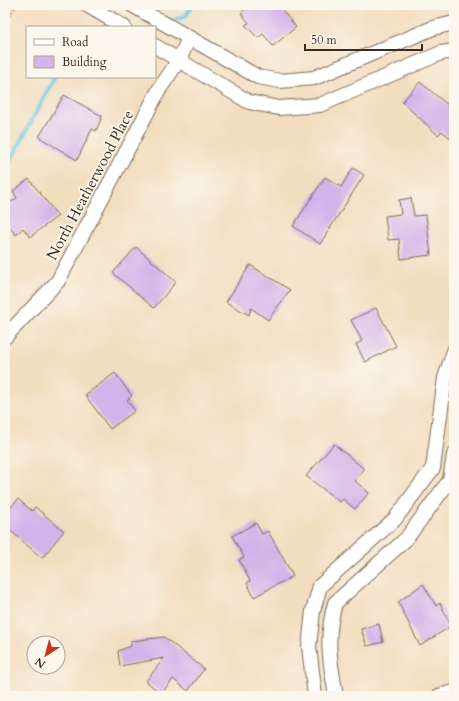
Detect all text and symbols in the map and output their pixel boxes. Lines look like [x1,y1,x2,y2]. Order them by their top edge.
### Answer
legend [26,26,156,78]
scale bar [305,26,422,52]
text: 50 m [311,32,338,48]
text: Road [62,34,89,50]
text: Building [62,54,107,70]
street label: North Heatherwood Place [42,106,138,264]
north arrow [26,635,66,675]
text: N [32,654,49,672]

